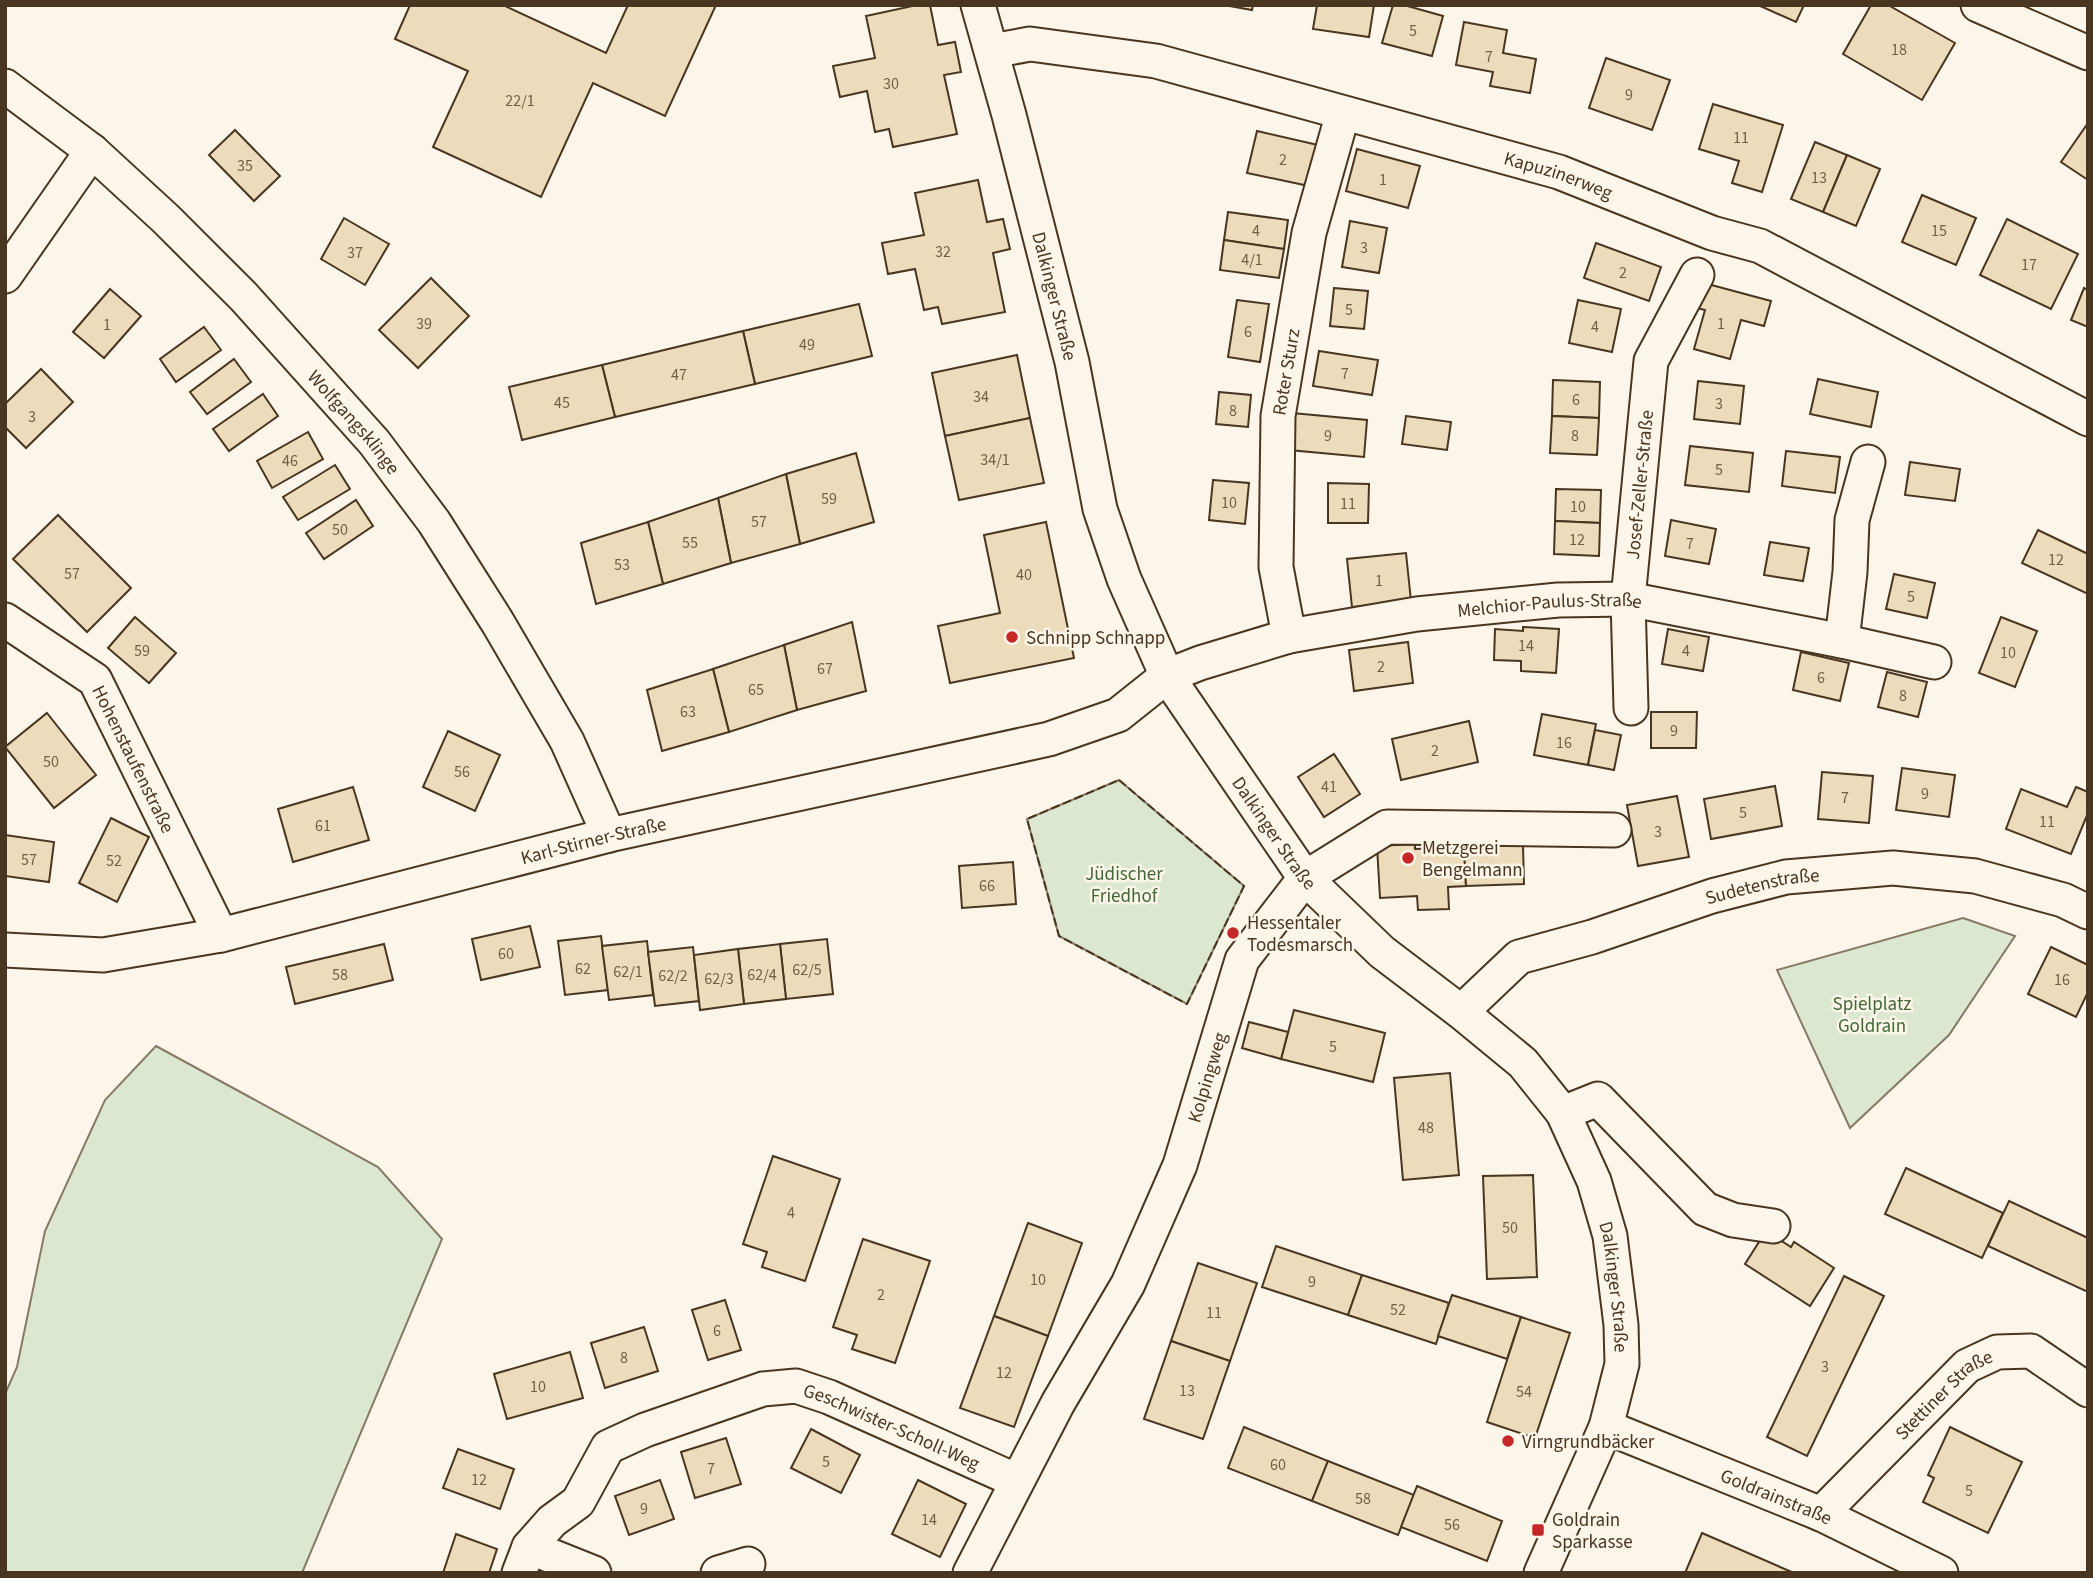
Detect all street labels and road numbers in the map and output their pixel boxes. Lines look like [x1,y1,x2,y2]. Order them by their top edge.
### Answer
street label: Kapuzinerweg [1501,145,1617,207]
street label: Dalkinger Straße [1024,229,1083,364]
street label: Roter Sturz [1266,327,1308,418]
street label: Wolfgangsklinge [301,365,406,481]
street label: Josef-Zeller-Straße [1620,409,1661,561]
street label: Melchior-Paulus-Straße [1456,587,1644,625]
street label: Hohenstaufenstraße [85,681,181,838]
street label: Dalkinger Straße [1225,772,1322,897]
street label: Karl-Stirner-Straße [518,811,669,872]
street label: Sudetenstraße [1702,862,1821,912]
street label: Kolpingweg [1181,1029,1235,1126]
street label: Dalkinger Straße [1591,1218,1634,1353]
street label: Stettiner Straße [1889,1344,1997,1447]
street label: Geschwister-Scholl-Weg [800,1377,984,1478]
street label: Goldrainstraße [1716,1463,1836,1532]

